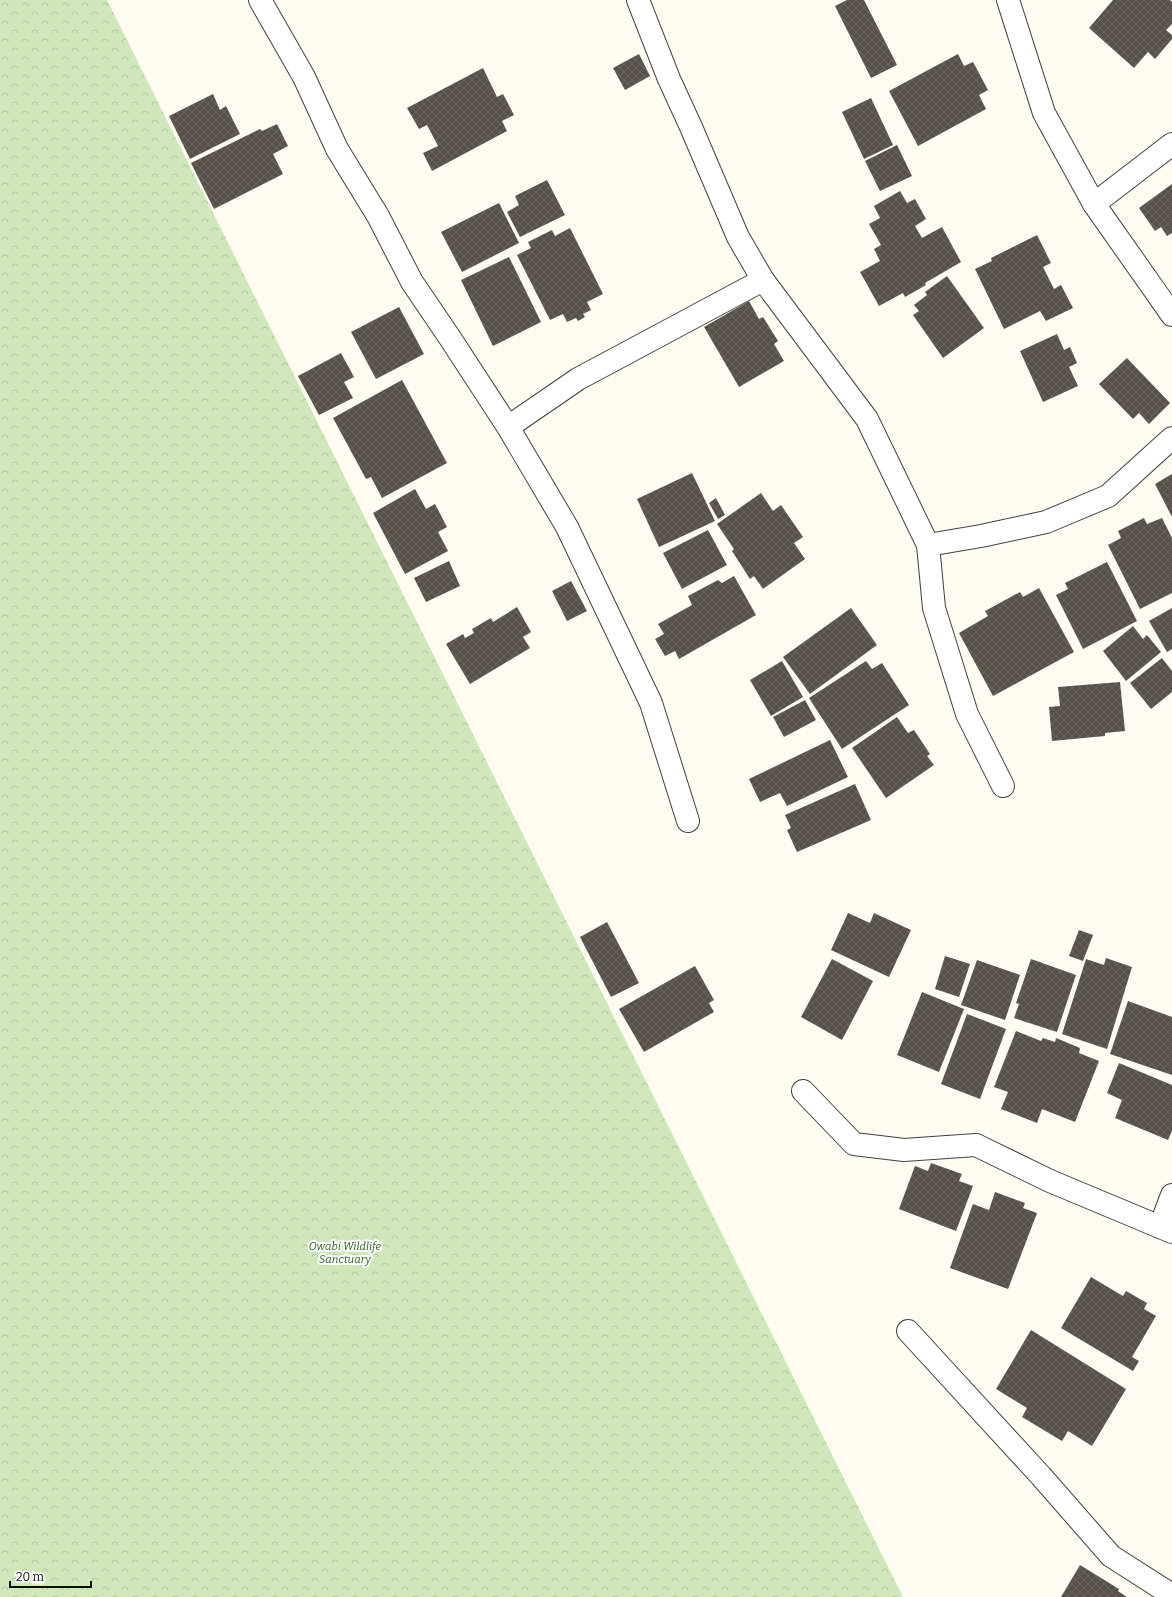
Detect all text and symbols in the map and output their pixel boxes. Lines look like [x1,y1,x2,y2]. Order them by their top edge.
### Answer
park label: Owabi Wildlife Sanctuary [309,1240,382,1266]
scale bar [10,1563,91,1589]
text: 20 m [16,1570,45,1584]

